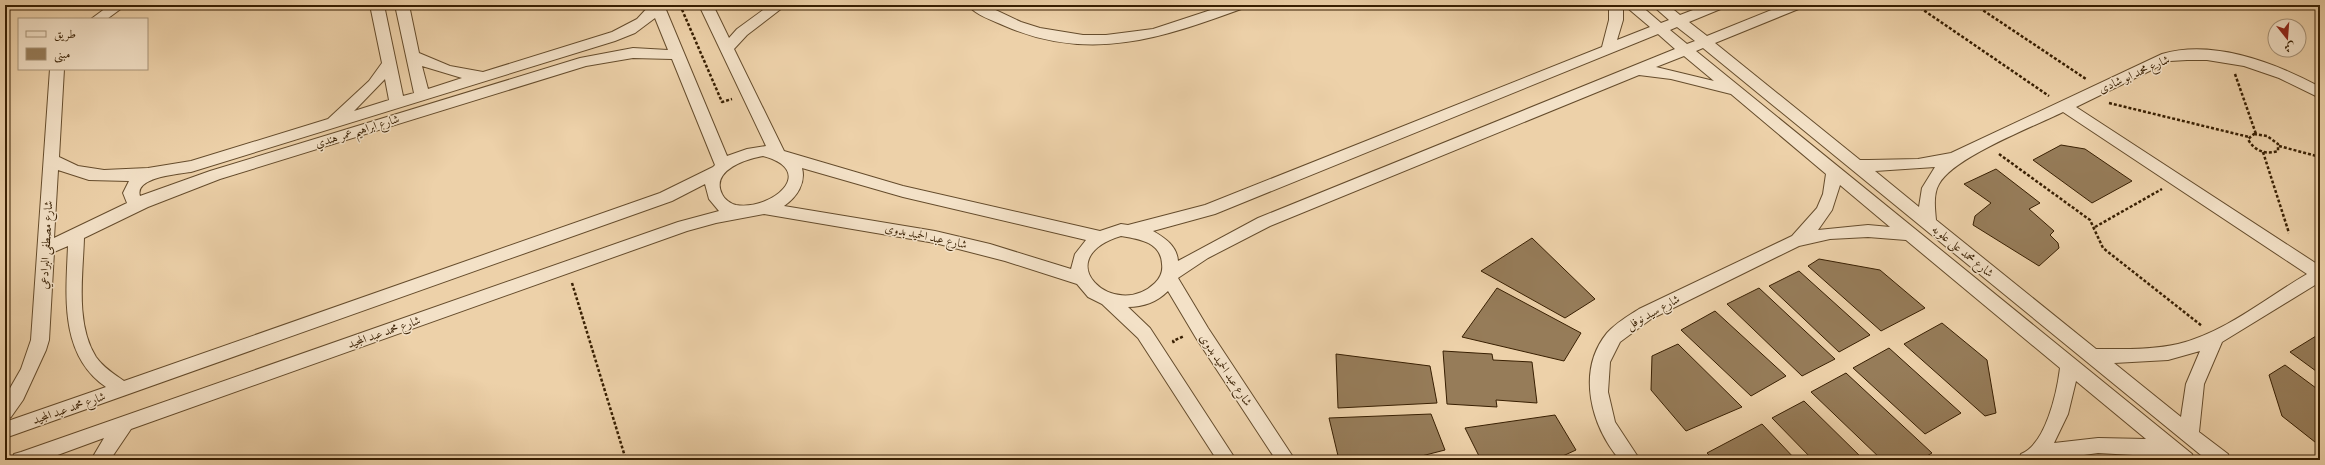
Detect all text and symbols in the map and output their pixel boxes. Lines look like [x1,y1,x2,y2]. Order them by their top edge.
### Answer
legend [18,18,148,70]
north arrow [2267,18,2307,58]
text: طريق [54,27,76,42]
text: ش [2283,39,2297,55]
text: مبنى [54,47,70,63]
street label: شارع محمد ابو شادى [2096,52,2173,100]
street label: شارع ابراهيم عمر هندي [313,111,402,155]
street label: شارع مصطفى البرادعي [37,200,59,290]
street label: شارع عبد الحميد بدوى [883,220,969,255]
street label: شارع محمد على علوبه [1927,222,1997,283]
street label: شارع سيد نوفل [1624,291,1684,336]
street label: شارع محمد عبد المجيد [346,313,424,355]
street label: شارع عبد الحميد بدوى [1194,331,1255,411]
street label: شارع محمد عبد المجيد [31,389,109,431]

